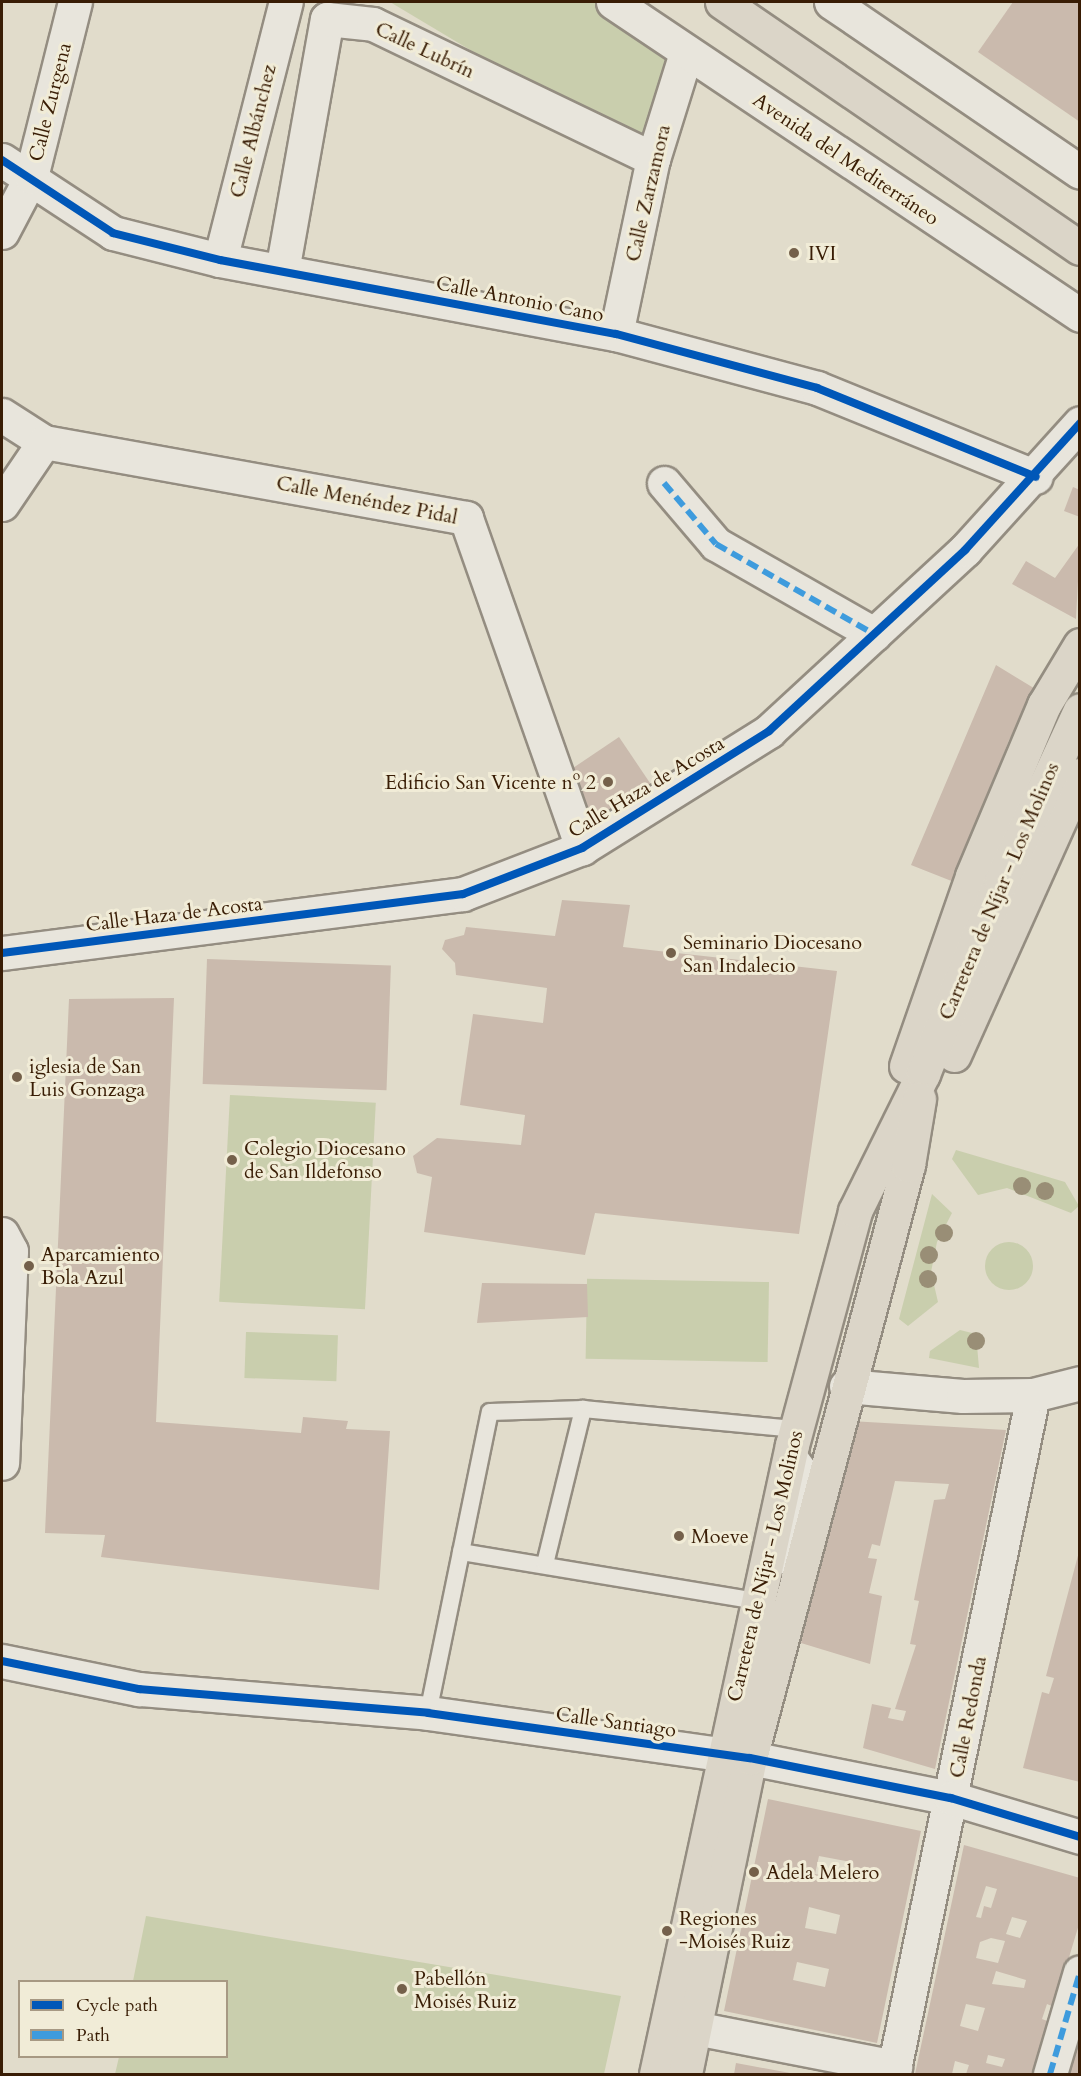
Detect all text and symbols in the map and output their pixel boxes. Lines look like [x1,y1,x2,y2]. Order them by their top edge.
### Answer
street label: Calle Lubrín [372,17,478,83]
street label: Calle Zurgena [24,40,76,164]
street label: Calle Albánchez [225,62,281,200]
street label: Avenida del Mediterráneo [748,88,944,230]
street label: Calle Zarzamora [621,122,675,264]
place label: IVI [808,241,836,265]
marker: IVI [785,244,803,262]
street label: Calle Antonio Cano [434,271,606,327]
street label: Calle Menéndez Pidal [274,471,460,529]
street label: Calle Haza de Acosta [564,731,728,843]
street label: Carretera de Níjar - Los Molinos [934,759,1064,1023]
place label: Edificio San Vicente nº 2 [385,770,596,794]
marker: Edificio San Vicente nº 2 [601,775,615,789]
street label: Calle Haza de Acosta [84,891,264,937]
place label: Seminario Diocesano San Indalecio [683,930,862,977]
marker: Seminario Diocesano San Indalecio [664,946,678,960]
place label: iglesia de San Luis Gonzaga [29,1054,145,1101]
marker: iglesia de San Luis Gonzaga [10,1070,24,1084]
place label: Colegio Diocesano de San Ildefonso [244,1136,406,1183]
marker: Colegio Diocesano de San Ildefonso [225,1153,239,1167]
place label: Aparcamiento Bola Azul [41,1242,160,1289]
marker: Aparcamiento Bola Azul [22,1259,36,1273]
street label: Carretera de Níjar - Los Molinos [722,1428,808,1704]
place label: Moeve [691,1524,749,1548]
marker: Moeve [672,1529,686,1543]
street label: Calle Redonda [944,1654,992,1780]
street label: Calle Santiago [554,1702,678,1742]
place label: Adela Melero [766,1860,879,1884]
marker: Adela Melero [747,1865,761,1879]
place label: Regiones -Moisés Ruiz [679,1907,790,1954]
marker: Regiones -Moisés Ruiz [660,1924,674,1938]
place label: Pabellón Moisés Ruiz [414,1966,516,2013]
legend [18,1980,228,2058]
marker: Pabellón Moisés Ruiz [395,1982,409,1996]
text: Cycle path [76,1993,158,2018]
text: Path [76,2023,110,2048]

